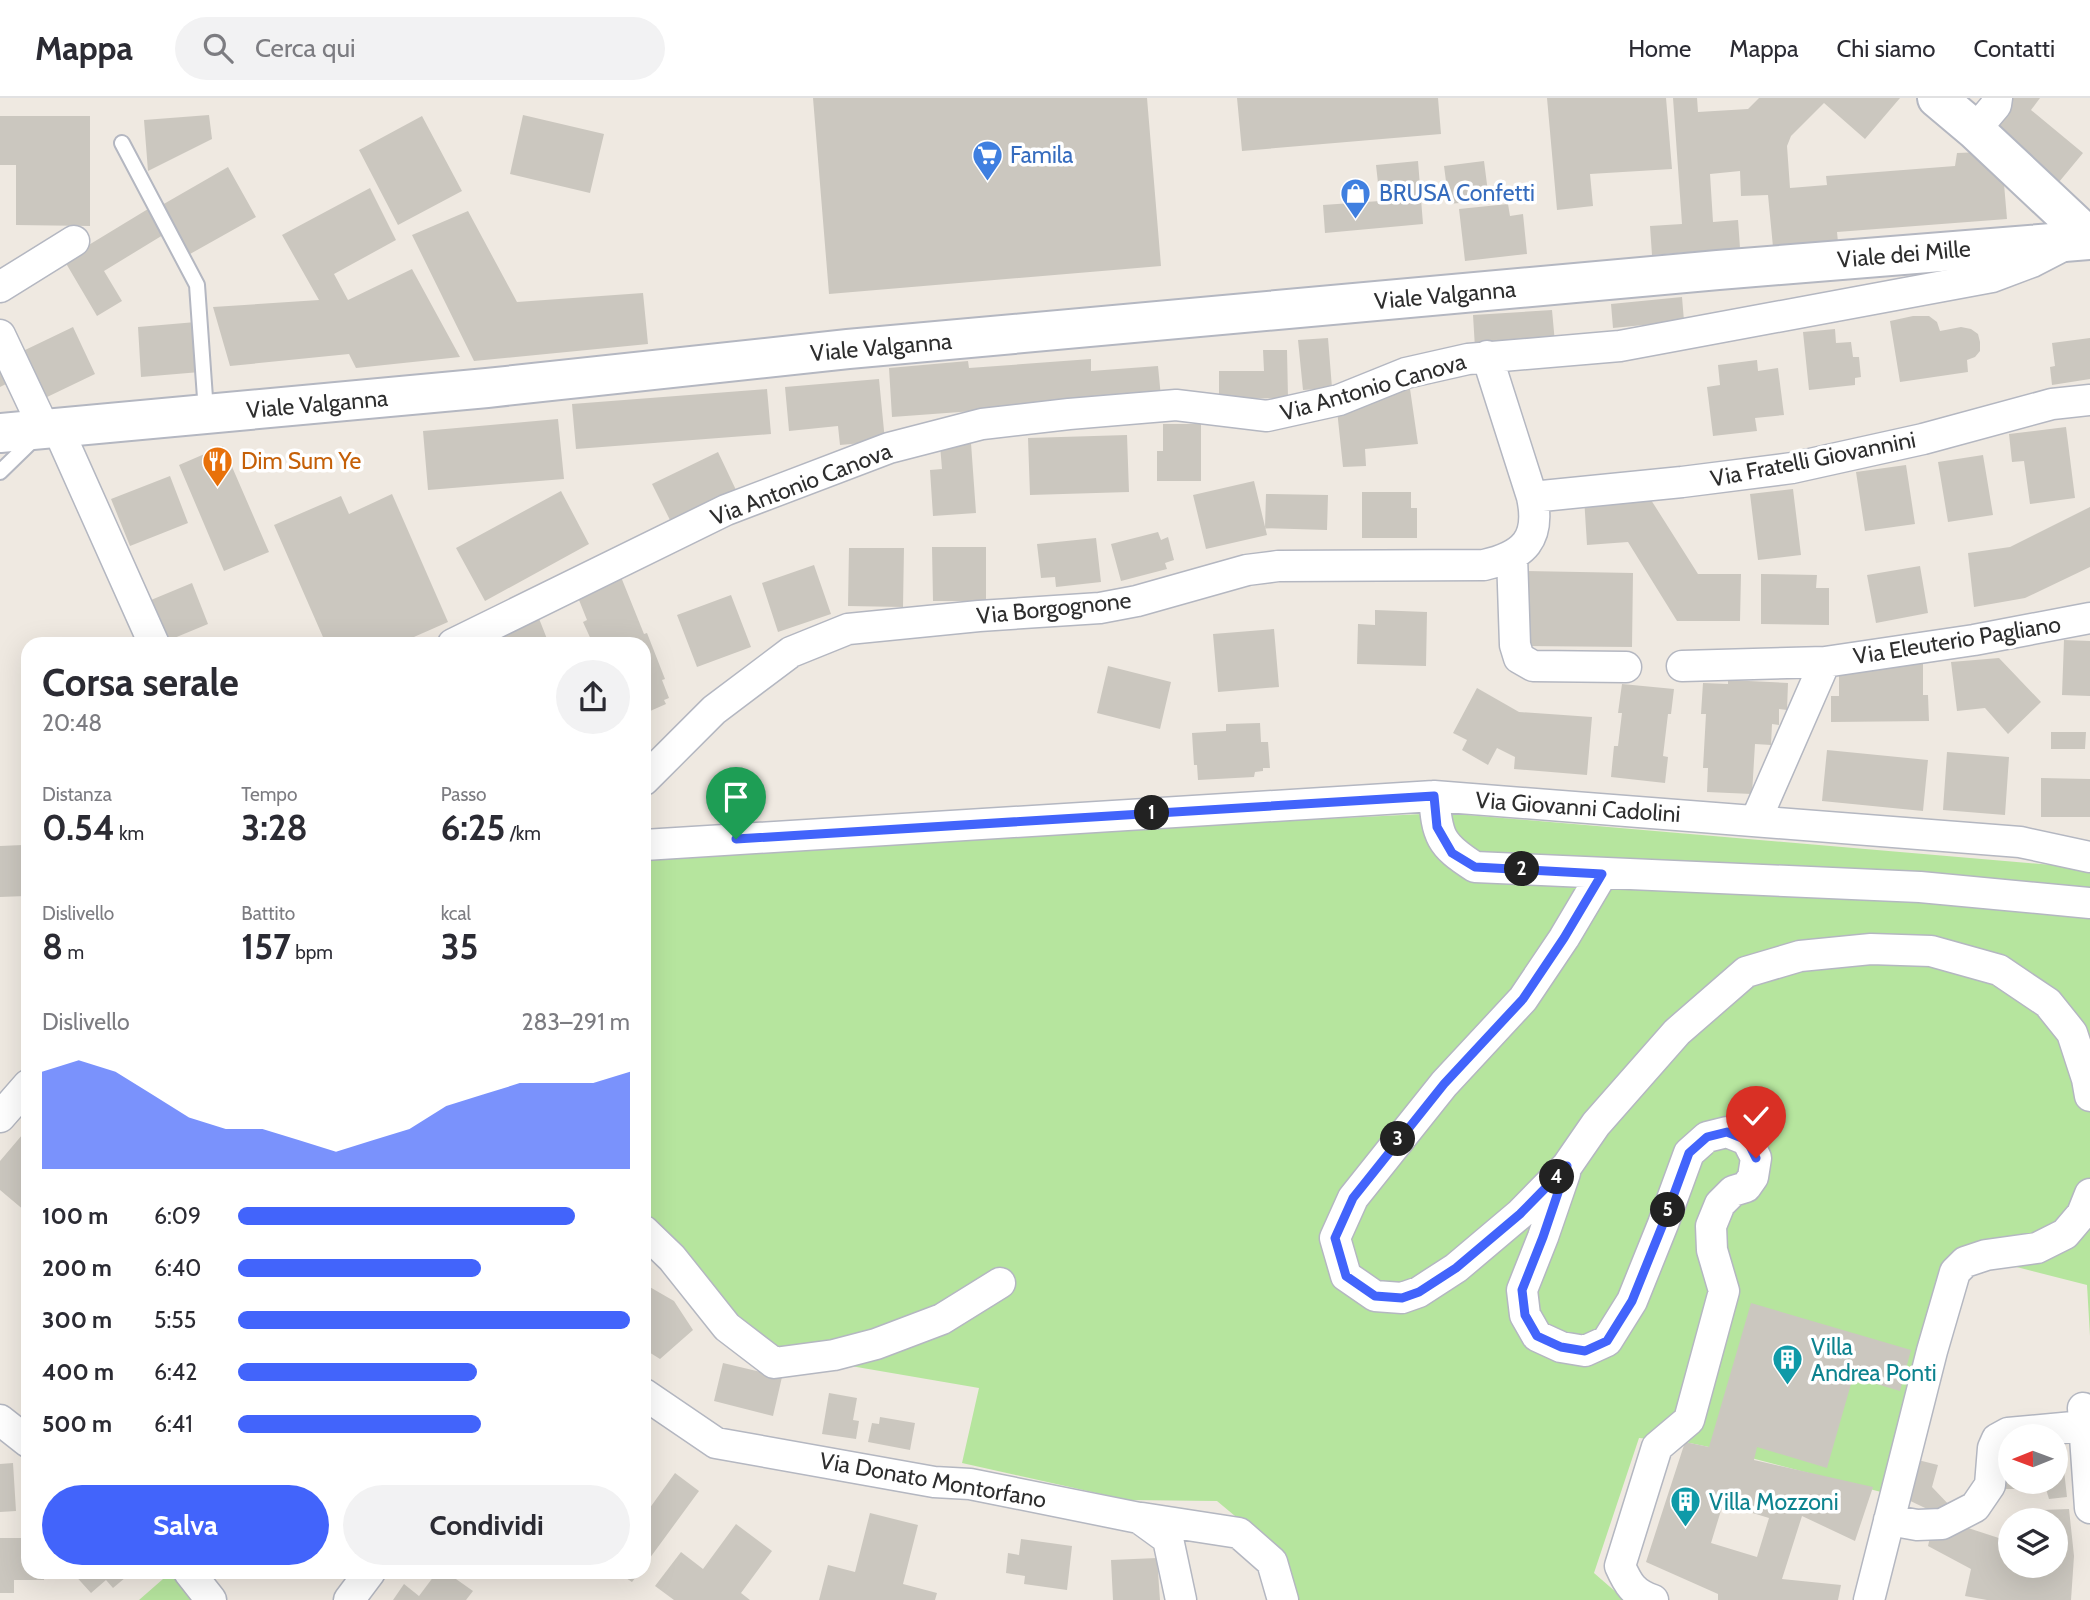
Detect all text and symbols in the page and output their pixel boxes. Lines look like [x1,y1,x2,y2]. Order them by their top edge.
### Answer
search box [175,17,665,80]
text: Mappa [35,28,133,68]
icon: search [199,29,237,67]
text: Cerca qui [255,32,356,64]
text: Home [1628,34,1691,63]
text: Mappa [1729,34,1798,63]
text: Chi siamo [1836,34,1935,63]
text: Contatti [1973,34,2055,63]
supermarket icon: Famila [970,138,1004,182]
place label: Famila [1010,141,1073,169]
shop icon: BRUSA Confetti [1339,176,1373,220]
place label: BRUSA Confetti [1379,179,1535,207]
street label: Viale dei Mille [1836,234,1972,274]
street label: Viale Valganna [1373,275,1517,315]
street label: Viale Valganna [809,327,953,367]
street label: Via Antonio Canova [1277,347,1469,427]
street label: Viale Valganna [245,384,389,424]
street label: Via Fratelli Giovannini [1708,425,1918,493]
street label: Via Antonio Canova [707,437,895,531]
restaurant icon: Dim Sum Ye [201,444,235,488]
place label: Dim Sum Ye [241,447,362,475]
street label: Via Borgognone [975,586,1133,630]
street label: Via Eleuterio Pagliano [1851,610,2063,670]
text: Corsa serale [42,659,239,706]
button: share [556,660,630,734]
text: 20:48 [42,709,102,737]
pin [706,767,766,839]
icon: arrive [717,778,755,816]
text: Distanza [42,783,112,806]
text: Tempo [241,783,297,806]
text: Passo [441,783,487,806]
street label: Via Giovanni Cadolini [1475,786,1681,828]
pin: 1 [1134,796,1170,830]
text: 1 [1148,801,1155,824]
text: 0.54 [42,806,115,849]
text: 3:28 [241,806,308,849]
text: 6:25 [441,806,505,849]
text: km [115,822,144,845]
text: /km [505,822,541,845]
pin: 2 [1504,852,1540,886]
text: 2 [1516,857,1527,880]
text: Dislivello [42,902,114,925]
text: Battito [241,902,295,925]
text: kcal [441,902,471,925]
text: 8 [42,925,63,968]
text: 157 [241,925,291,968]
text: 35 [441,925,478,968]
text: m [63,941,84,964]
text: bpm [291,941,333,964]
text: Dislivello [42,1008,130,1036]
text: 283–291 m [521,1008,630,1036]
pin [1726,1086,1786,1158]
icon: check [1737,1097,1775,1135]
pin: 3 [1380,1122,1416,1156]
text: 3 [1392,1127,1403,1150]
pin: 4 [1540,1160,1574,1194]
text: 4 [1551,1165,1562,1188]
pin: 5 [1650,1192,1686,1228]
text: 5 [1662,1198,1673,1221]
text: 100 m [42,1202,108,1230]
text: 6:09 [154,1202,201,1230]
text: 200 m [42,1254,112,1282]
text: 6:40 [154,1254,201,1282]
text: 300 m [42,1306,112,1334]
text: 5:55 [154,1306,196,1334]
place label: Villa Andrea Ponti [1811,1333,1937,1387]
building icon: Villa Andrea Ponti [1771,1343,1805,1387]
text: 400 m [42,1358,114,1386]
text: 6:42 [154,1358,197,1386]
text: 500 m [42,1410,112,1438]
text: 6:41 [154,1410,193,1438]
north arrow [1998,1424,2068,1494]
map controls [1998,1424,2068,1578]
street label: Via Donato Montorfano [817,1446,1049,1514]
button: Salva [42,1485,329,1565]
button: Condividi [343,1485,630,1565]
building icon: Villa Mozzoni [1669,1485,1703,1529]
place label: Villa Mozzoni [1709,1488,1839,1516]
button: layers [1998,1508,2068,1578]

